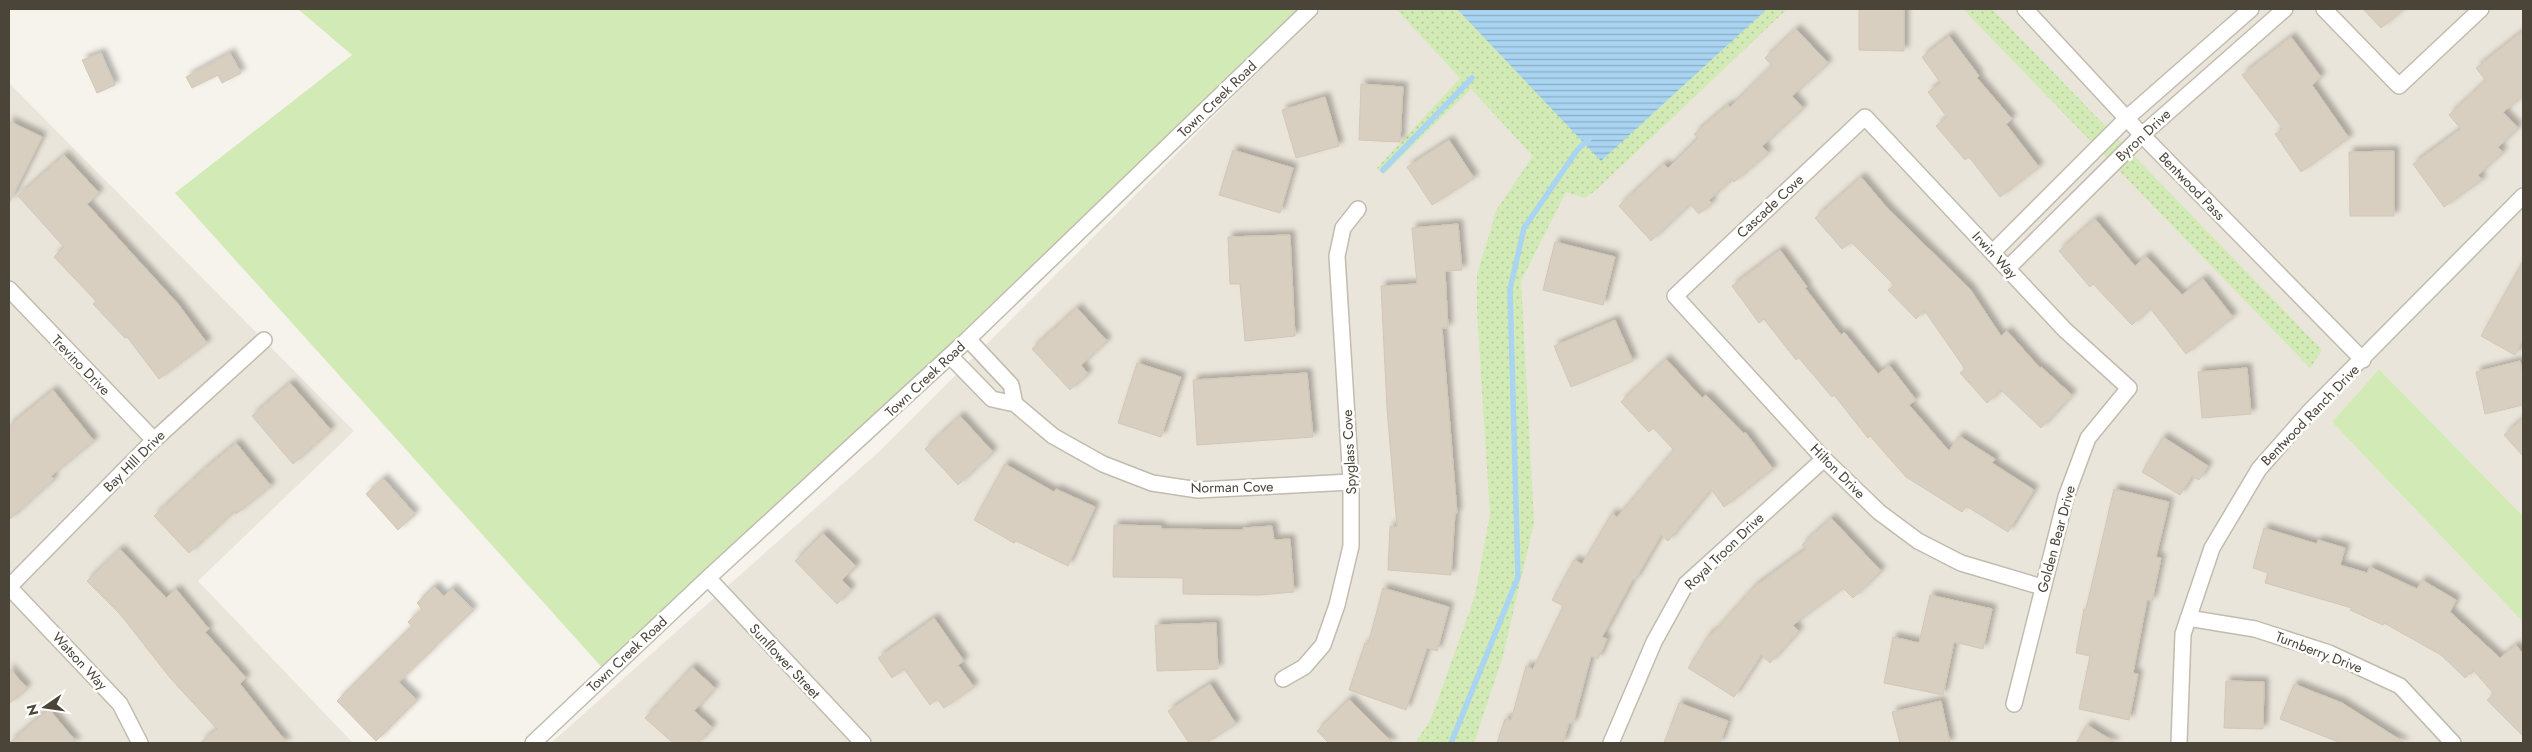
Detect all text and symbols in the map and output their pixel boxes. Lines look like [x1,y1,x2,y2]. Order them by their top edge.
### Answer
street label: Town Creek Road [1173,56,1261,142]
street label: Byron Drive [2111,104,2175,166]
street label: Bentwood Pass [2154,147,2230,225]
street label: Cascade Cove [1732,170,1808,242]
street label: Irwin Way [1968,227,2023,284]
street label: Trevino Drive [47,330,115,400]
street label: Town Creek Road [881,337,969,421]
street label: Bentwood Ranch Drive [2256,360,2364,470]
street label: Spyglass Cove [1337,409,1361,495]
street label: Bay HIll Drive [99,426,169,496]
street label: Hilton Drive [1806,439,1870,503]
street label: Norman Cove [1190,476,1274,498]
street label: Golden Bear Drive [2032,483,2080,595]
street label: Royal Troon Drive [1680,508,1768,594]
street label: Town Creek Road [583,612,671,696]
street label: Sunflower Street [745,619,825,703]
street label: Turnberry Drive [2273,626,2365,678]
street label: Watson Way [48,628,113,695]
north arrow [20,682,70,732]
text: N [21,702,43,718]

